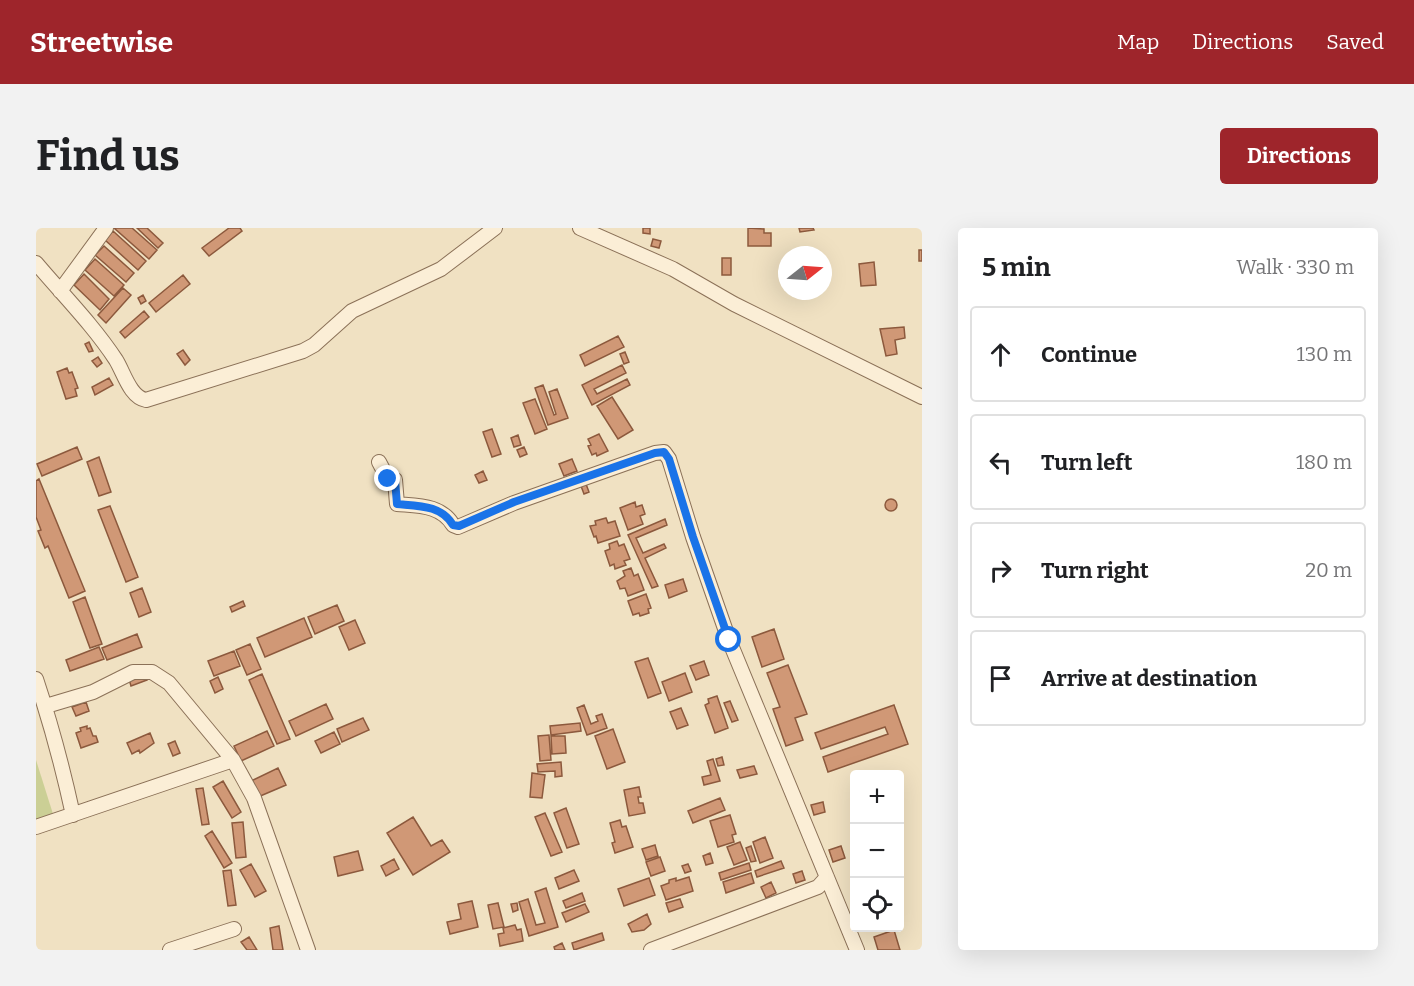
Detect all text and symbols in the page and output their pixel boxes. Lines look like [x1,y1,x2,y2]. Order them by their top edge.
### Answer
text: Streetwise [30,26,173,59]
text: Map [1117,29,1159,55]
text: Directions [1192,29,1293,55]
text: Saved [1326,29,1384,55]
button: Directions [1220,128,1378,184]
text: Find us [36,131,180,181]
north arrow [778,246,832,300]
text: 5 min [982,252,1051,283]
text: Walk · 330 m [1237,255,1354,279]
icon: ahead [984,338,1017,371]
text: Continue [1041,341,1137,368]
text: 130 m [1297,342,1352,366]
icon: left [984,446,1017,479]
text: Turn left [1041,449,1133,476]
text: 180 m [1296,450,1352,474]
route end [374,465,400,491]
icon: right [984,554,1017,587]
text: Turn right [1041,557,1149,584]
text: 20 m [1305,558,1352,582]
route start [715,626,741,652]
icon: arrive [984,662,1017,695]
text: Arrive at destination [1041,665,1257,692]
map controls [850,770,904,932]
button: + [850,770,904,824]
button: − [850,824,904,878]
button: locate [850,878,904,932]

